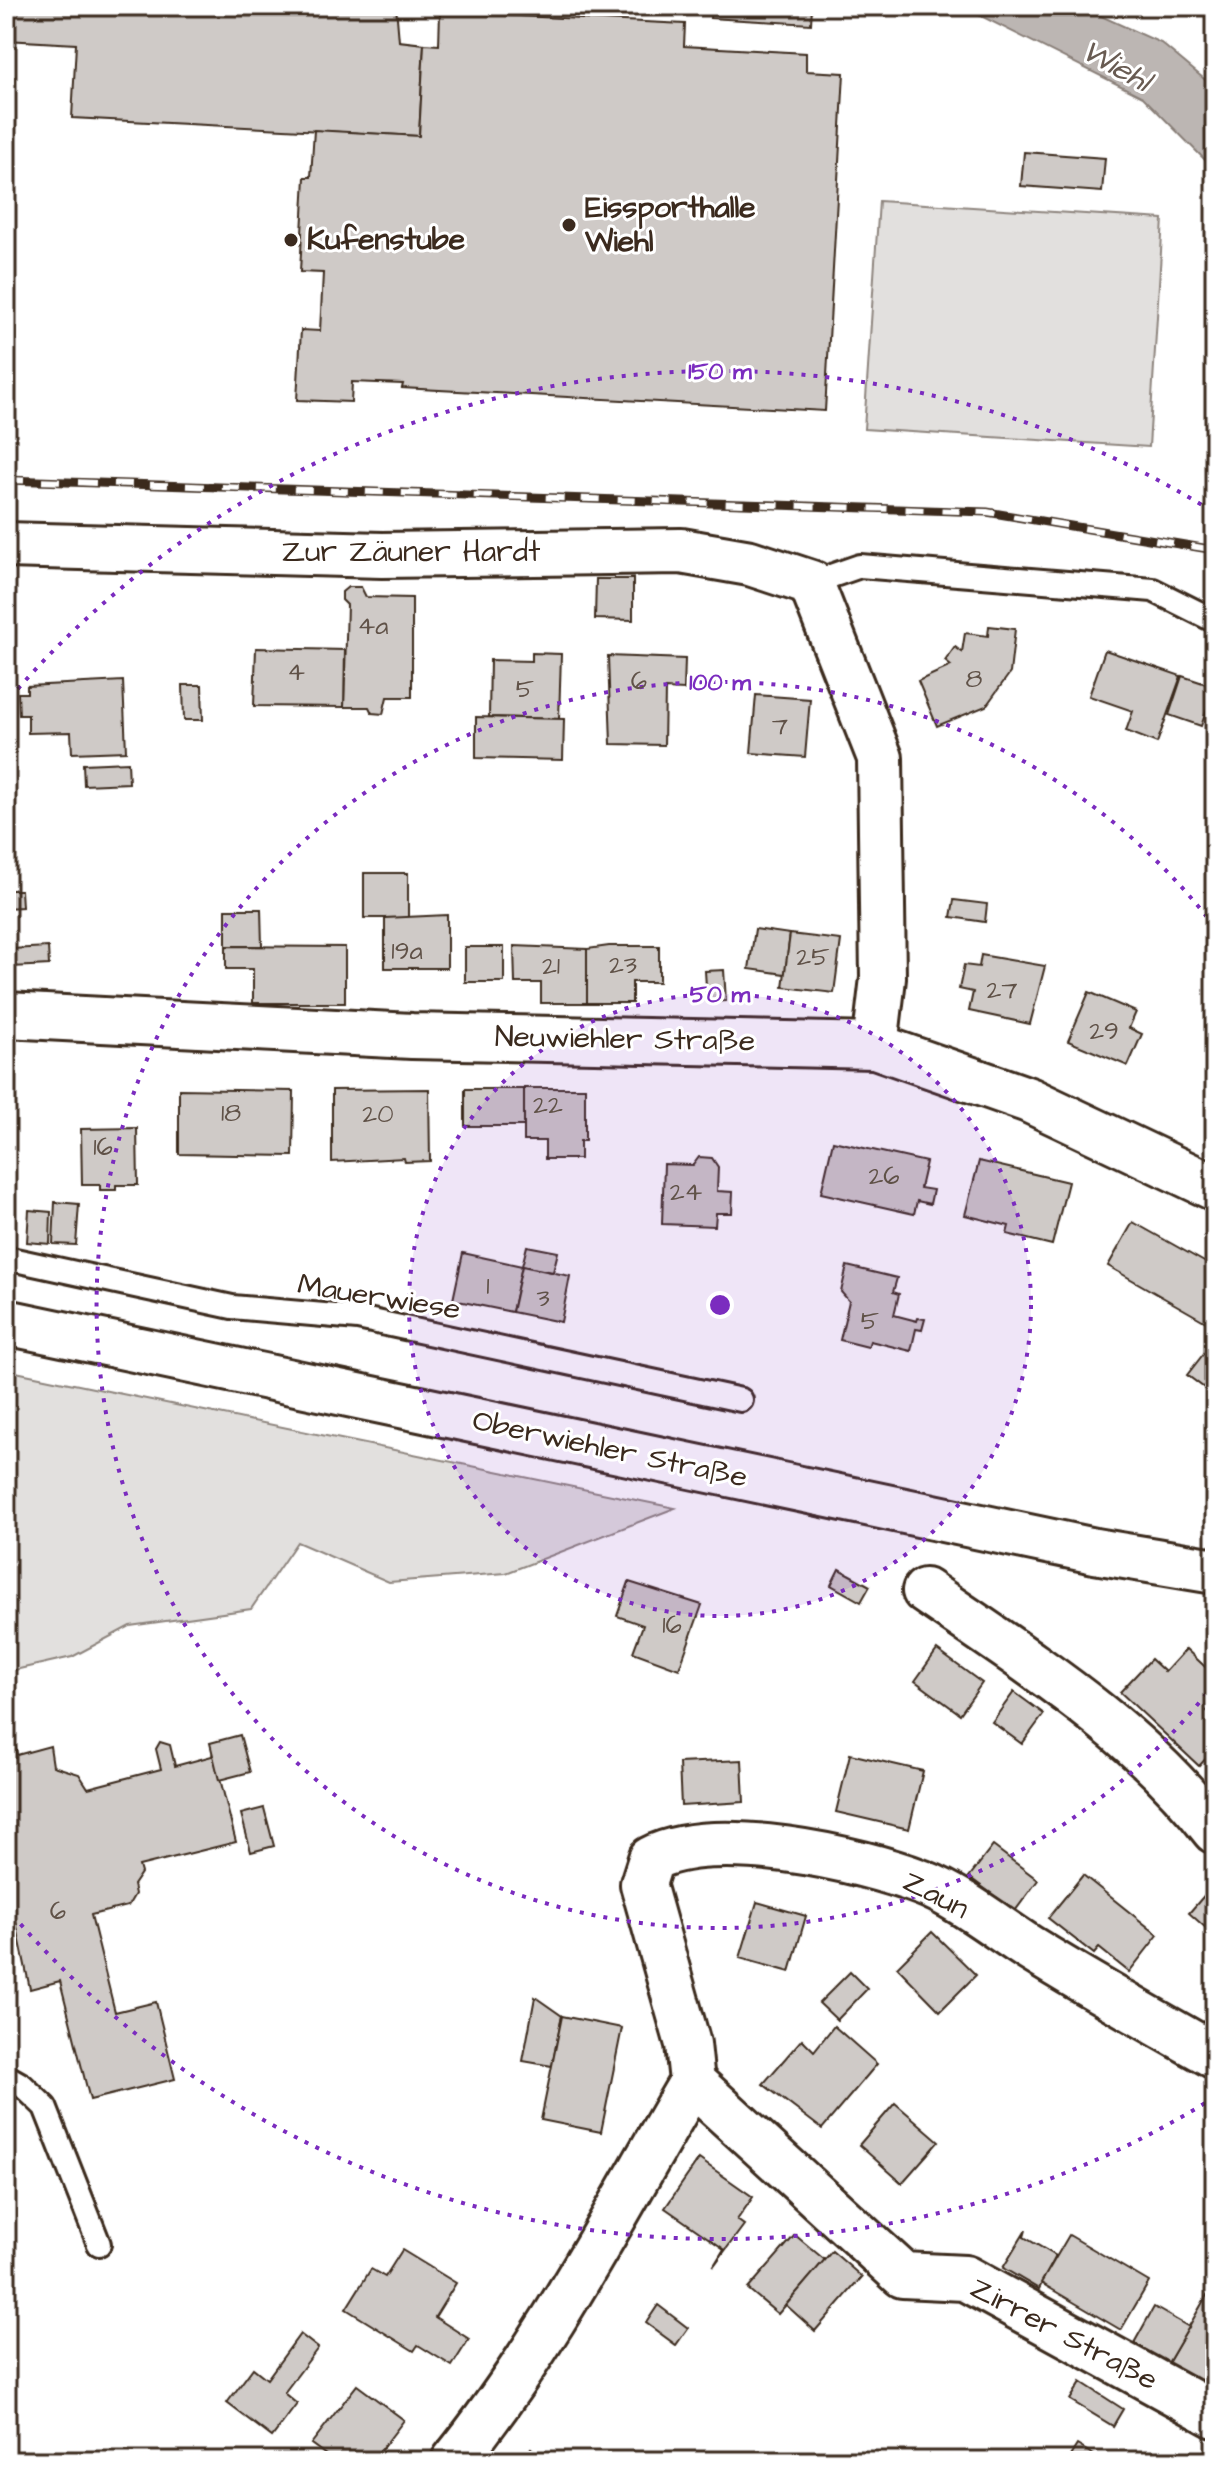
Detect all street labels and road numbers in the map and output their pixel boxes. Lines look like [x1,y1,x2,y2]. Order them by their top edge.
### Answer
street label: Zur Zäuner Hardt [282,531,540,573]
street label: Neuwiehler Straße [494,1016,756,1062]
street label: Mauerwiese [295,1263,463,1331]
street label: Oberwiehler Straße [469,1399,751,1499]
street label: Zaun [896,1861,976,1929]
street label: Zirrer Straße [963,2267,1165,2401]

